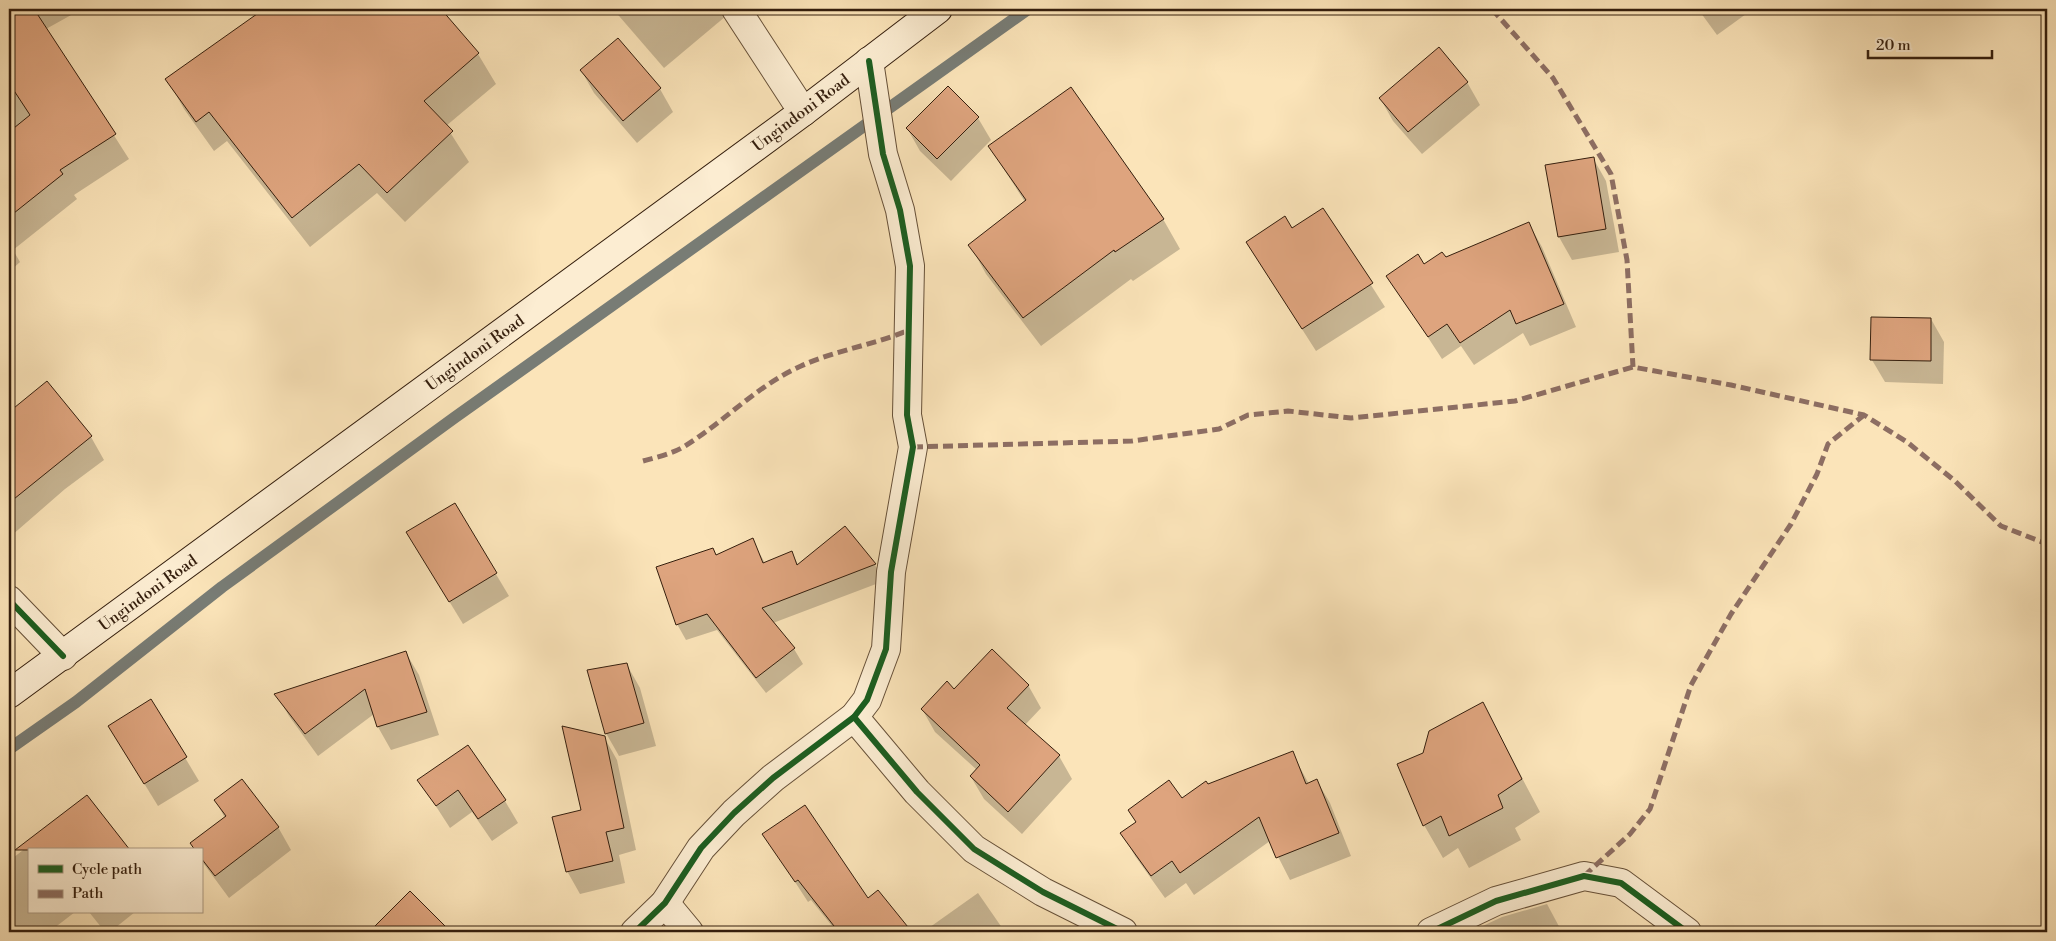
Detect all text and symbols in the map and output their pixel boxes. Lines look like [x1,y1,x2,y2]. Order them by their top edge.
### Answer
scale bar [1868,28,1992,60]
text: 20 m [1876,36,1911,55]
street label: Ungindoni Road [748,70,854,156]
street label: Ungindoni Road [422,310,528,396]
street label: Ungindoni Road [95,550,201,636]
legend [28,848,202,914]
text: Cycle path [72,860,142,879]
text: Path [72,884,104,903]

